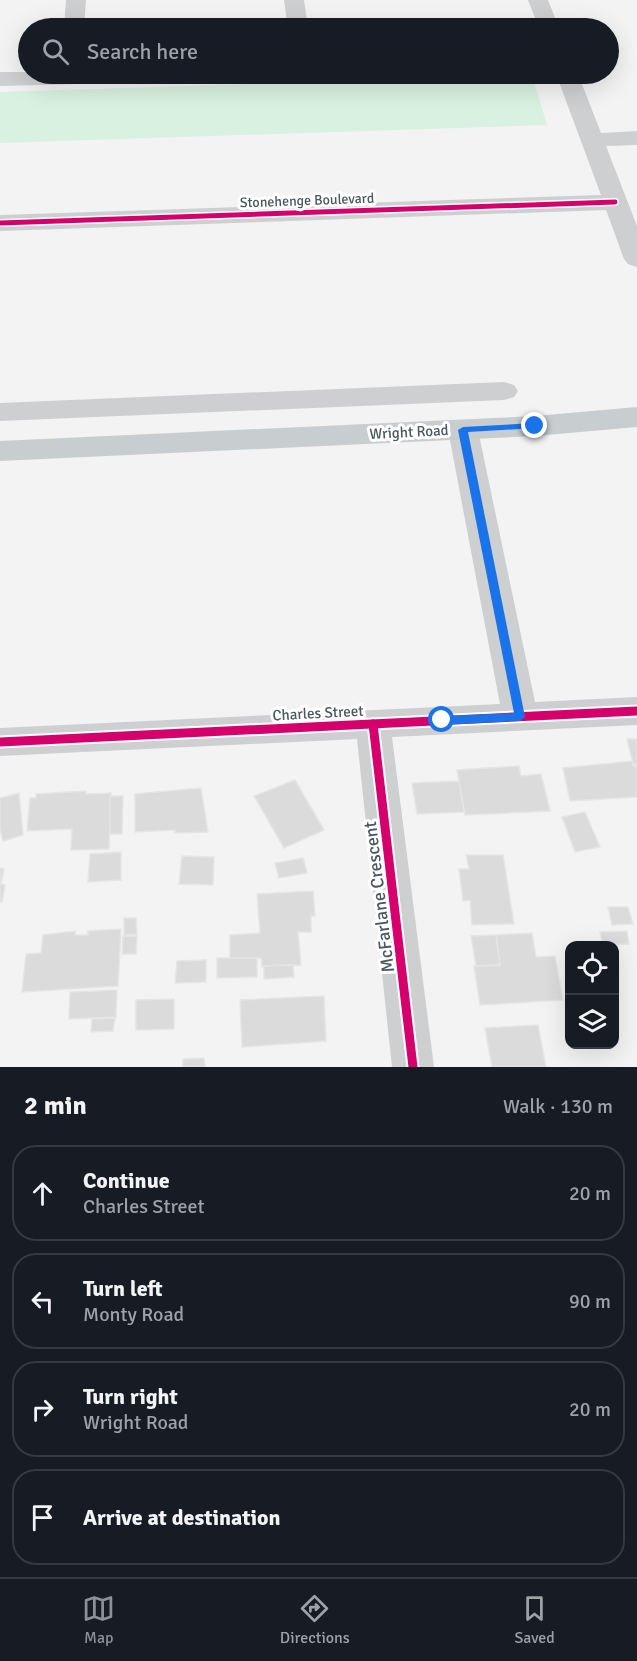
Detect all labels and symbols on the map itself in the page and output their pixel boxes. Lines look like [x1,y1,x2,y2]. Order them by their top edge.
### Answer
street label: Stonehenge Boulevard [240,190,374,211]
route end [521,412,547,438]
street label: Wright Road [369,421,449,443]
street label: Charles Street [272,702,364,724]
route start [428,706,454,732]
street label: McFarlane Crescent [359,820,399,974]

